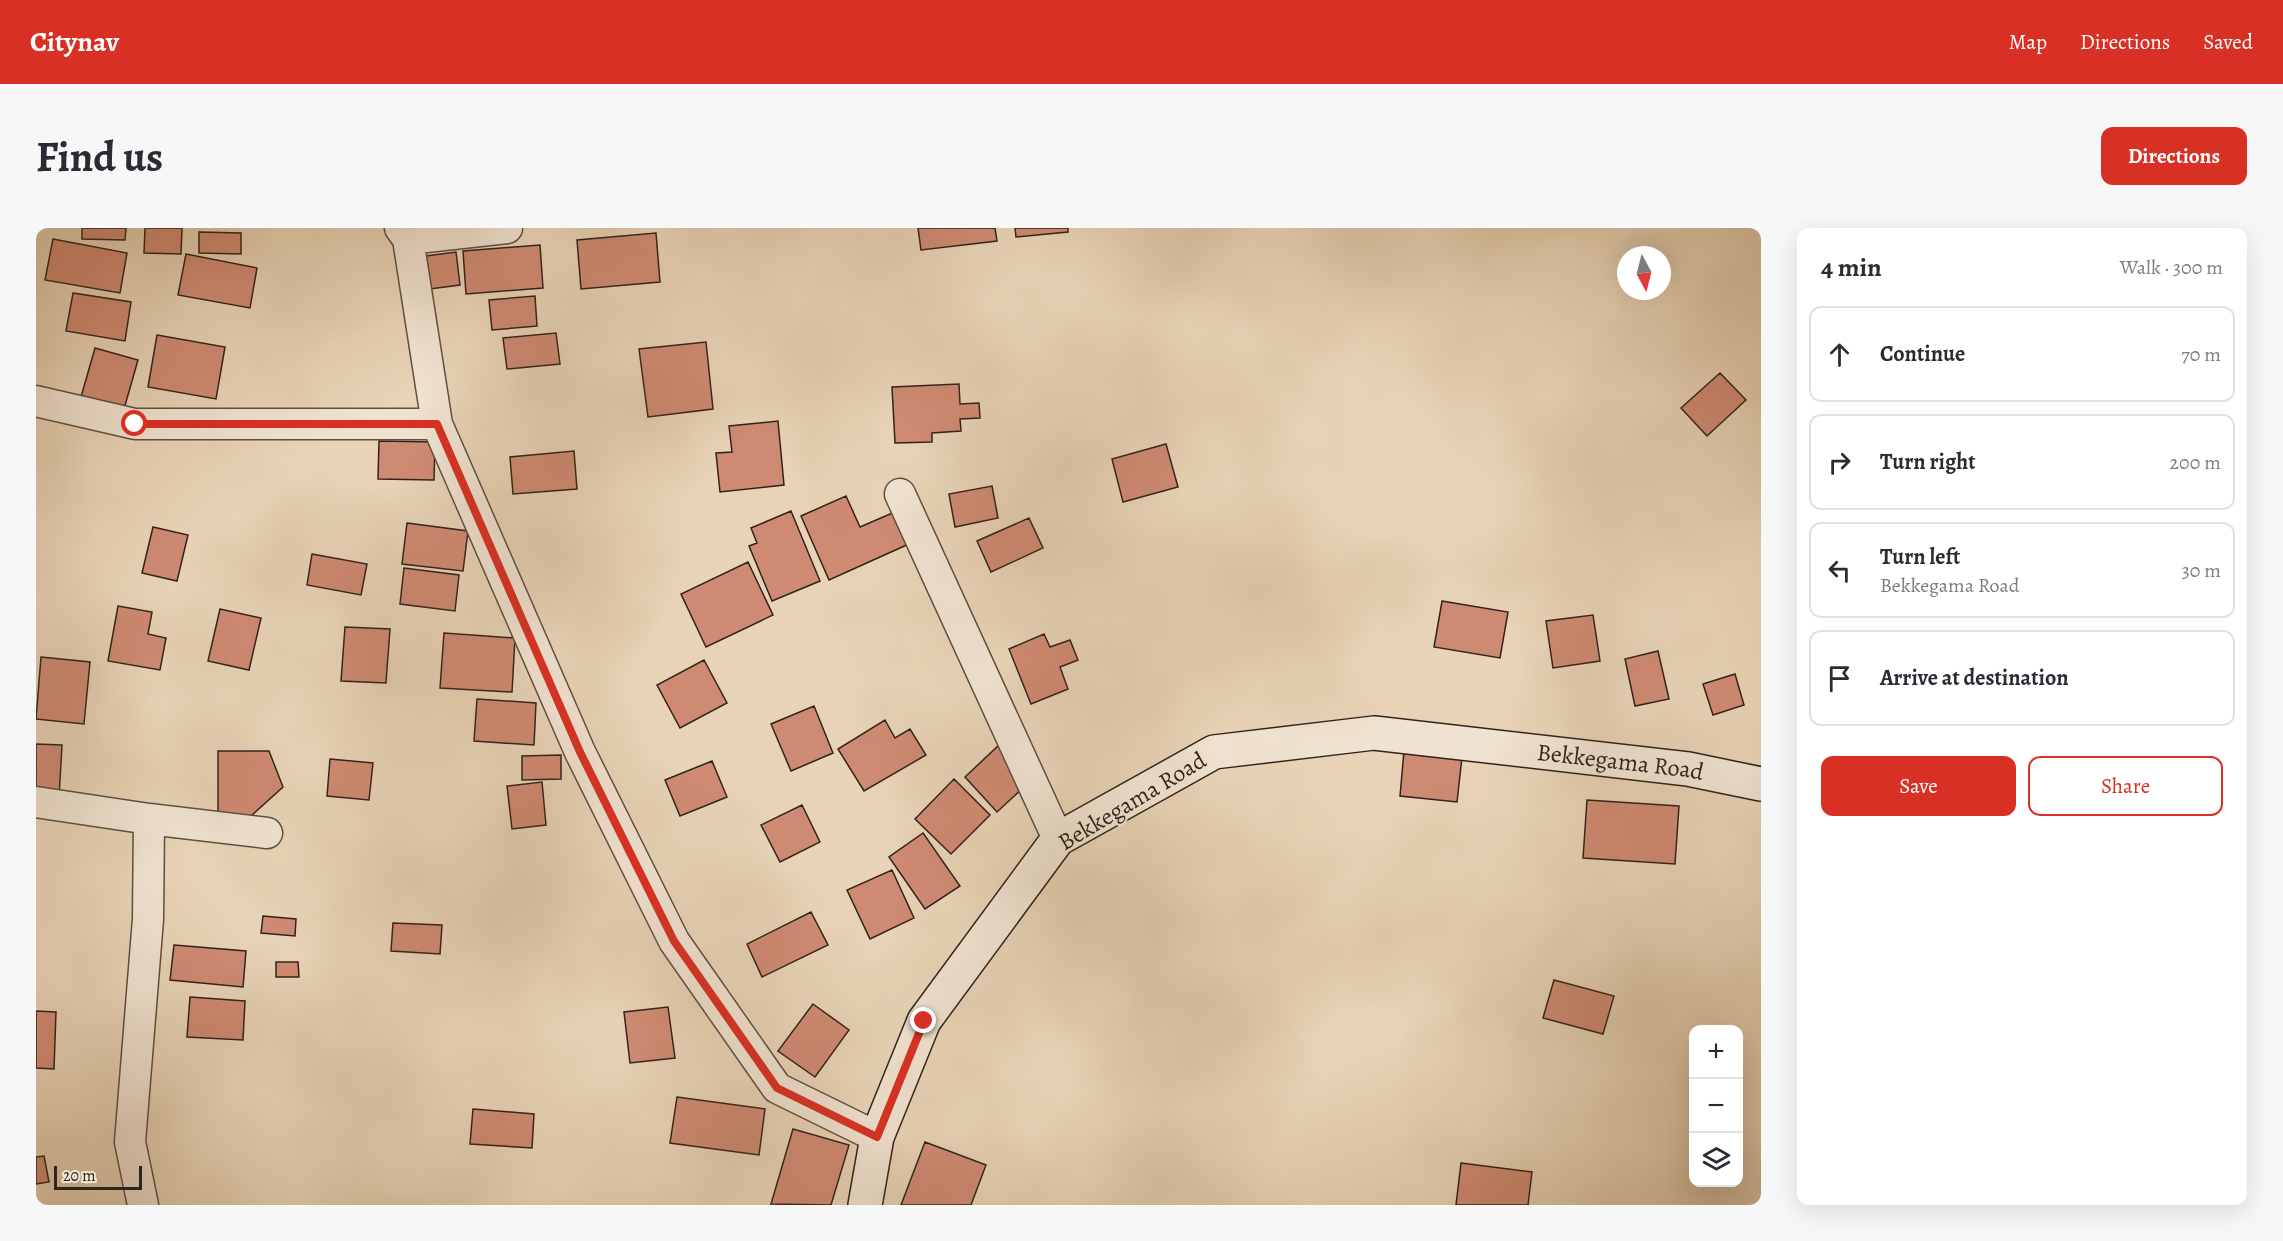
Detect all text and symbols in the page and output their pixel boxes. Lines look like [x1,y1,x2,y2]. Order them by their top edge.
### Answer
text: Citynav [30,23,119,61]
text: Map [2009,28,2047,56]
text: Directions [2080,28,2170,56]
text: Saved [2203,28,2253,56]
button: Directions [2101,127,2247,185]
text: Find us [36,128,163,185]
north arrow [1617,246,1671,300]
text: 4 min [1821,250,1882,285]
text: Walk · 300 m [2120,254,2223,281]
icon: ahead [1823,338,1856,371]
text: Continue [1880,339,1965,369]
text: 70 m [2181,341,2221,368]
route start [121,410,147,436]
icon: right [1823,446,1856,479]
text: Turn right [1880,447,1976,477]
text: 200 m [2170,449,2221,476]
text: Turn left [1880,542,1960,572]
icon: left [1823,554,1856,587]
text: 30 m [2181,557,2221,584]
text: Bekkegama Road [1880,572,2020,599]
icon: arrive [1823,662,1856,695]
text: Arrive at destination [1880,663,2069,693]
street label: Bekkegama Road [1535,736,1707,788]
street label: Bekkegama Road [1052,744,1212,858]
button: Save [1821,756,2016,816]
button: Share [2028,756,2223,816]
route end [910,1007,936,1033]
map controls [1689,1025,1743,1187]
button: + [1689,1025,1743,1079]
button: − [1689,1079,1743,1133]
button: layers [1689,1133,1743,1187]
scale bar [54,1163,142,1190]
text: 20 m [63,1165,96,1187]

